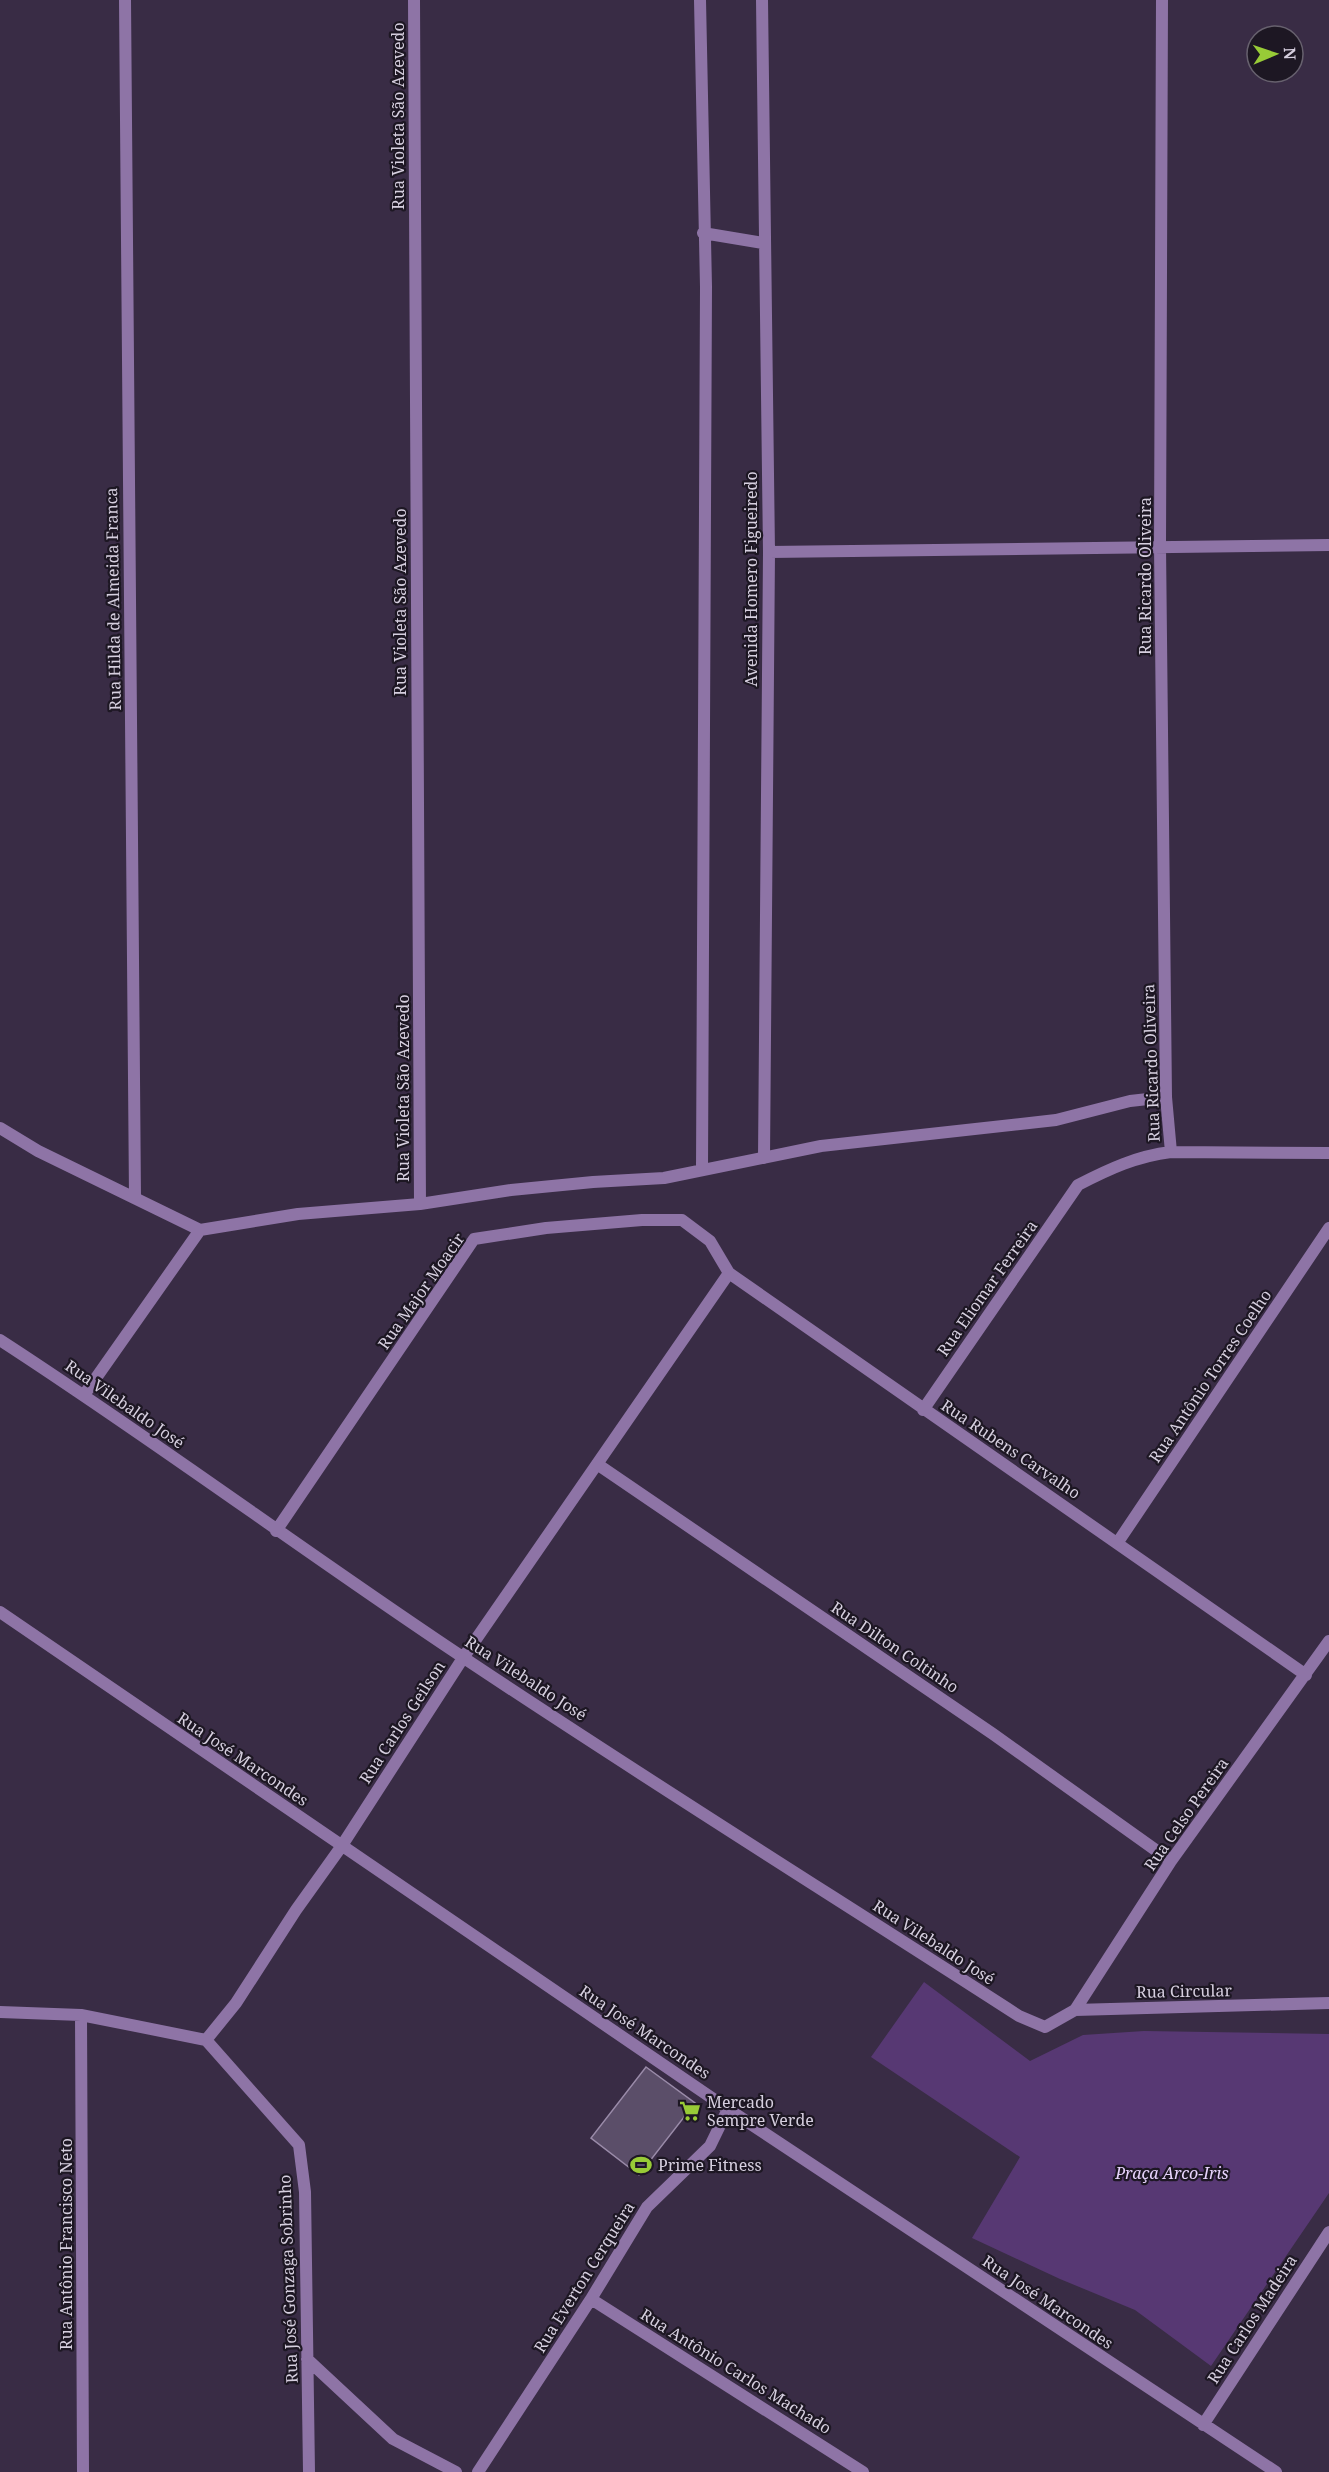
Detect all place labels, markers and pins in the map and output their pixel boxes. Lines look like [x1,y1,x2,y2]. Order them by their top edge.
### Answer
place label: Mercado Sempre Verde [707,2091,814,2131]
supermarket icon: Mercado Sempre Verde [678,2099,702,2123]
sports icon: Prime Fitness [629,2153,653,2177]
place label: Prime Fitness [658,2154,762,2176]

